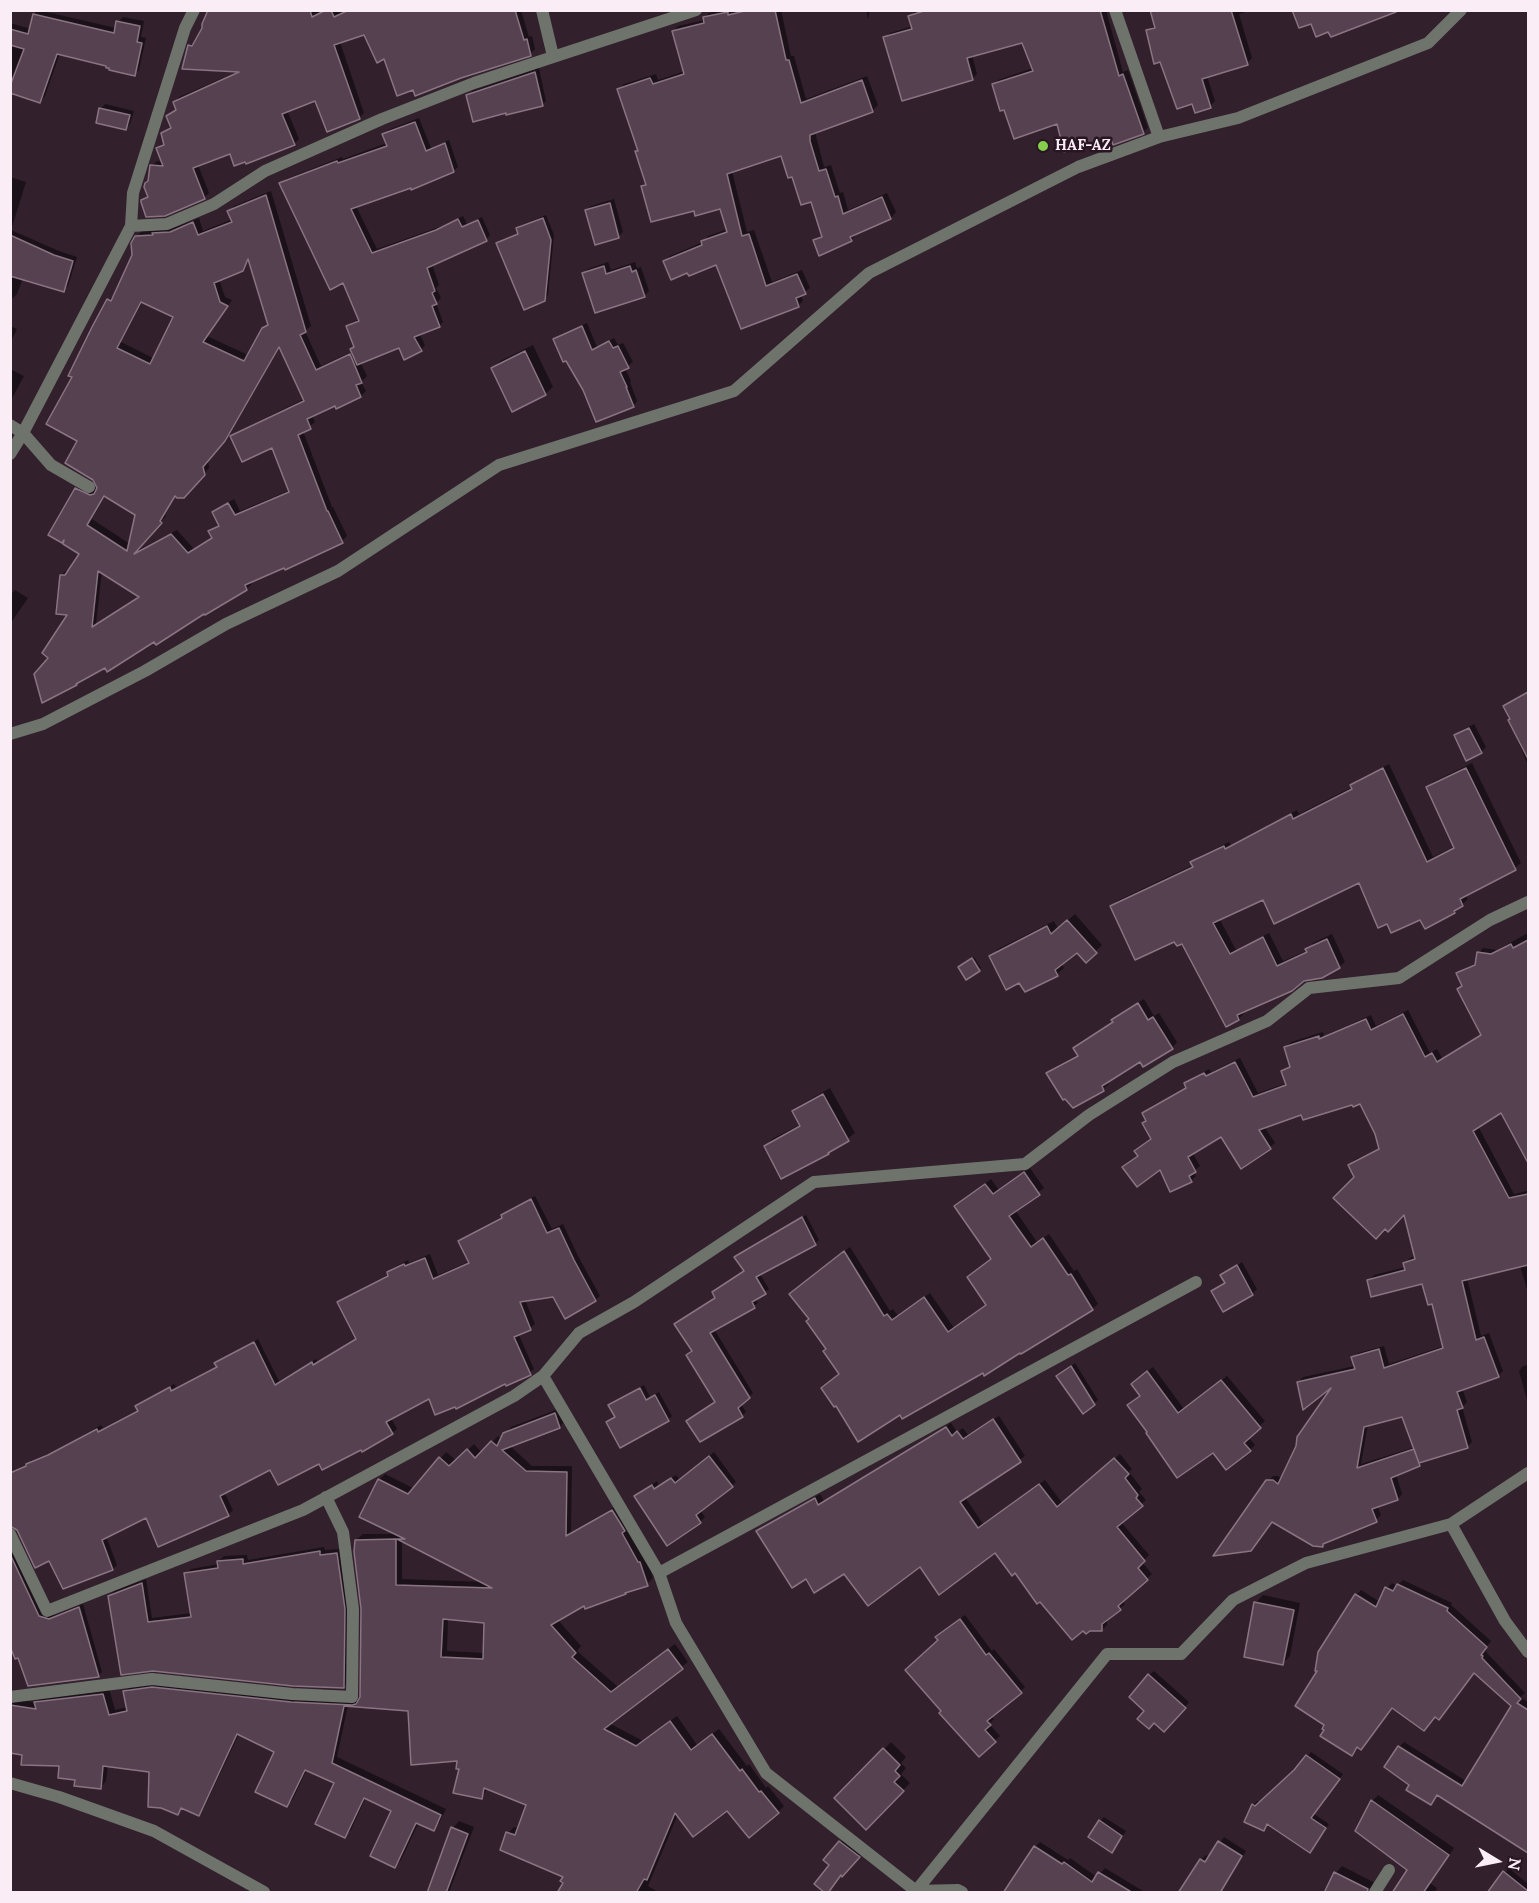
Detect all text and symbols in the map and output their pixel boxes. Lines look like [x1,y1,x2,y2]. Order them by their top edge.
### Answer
place label: HAF-AZ [1055,137,1111,155]
marker: HAF-AZ [1036,139,1050,153]
north arrow [1467,1831,1527,1891]
text: N [1504,1856,1526,1872]

